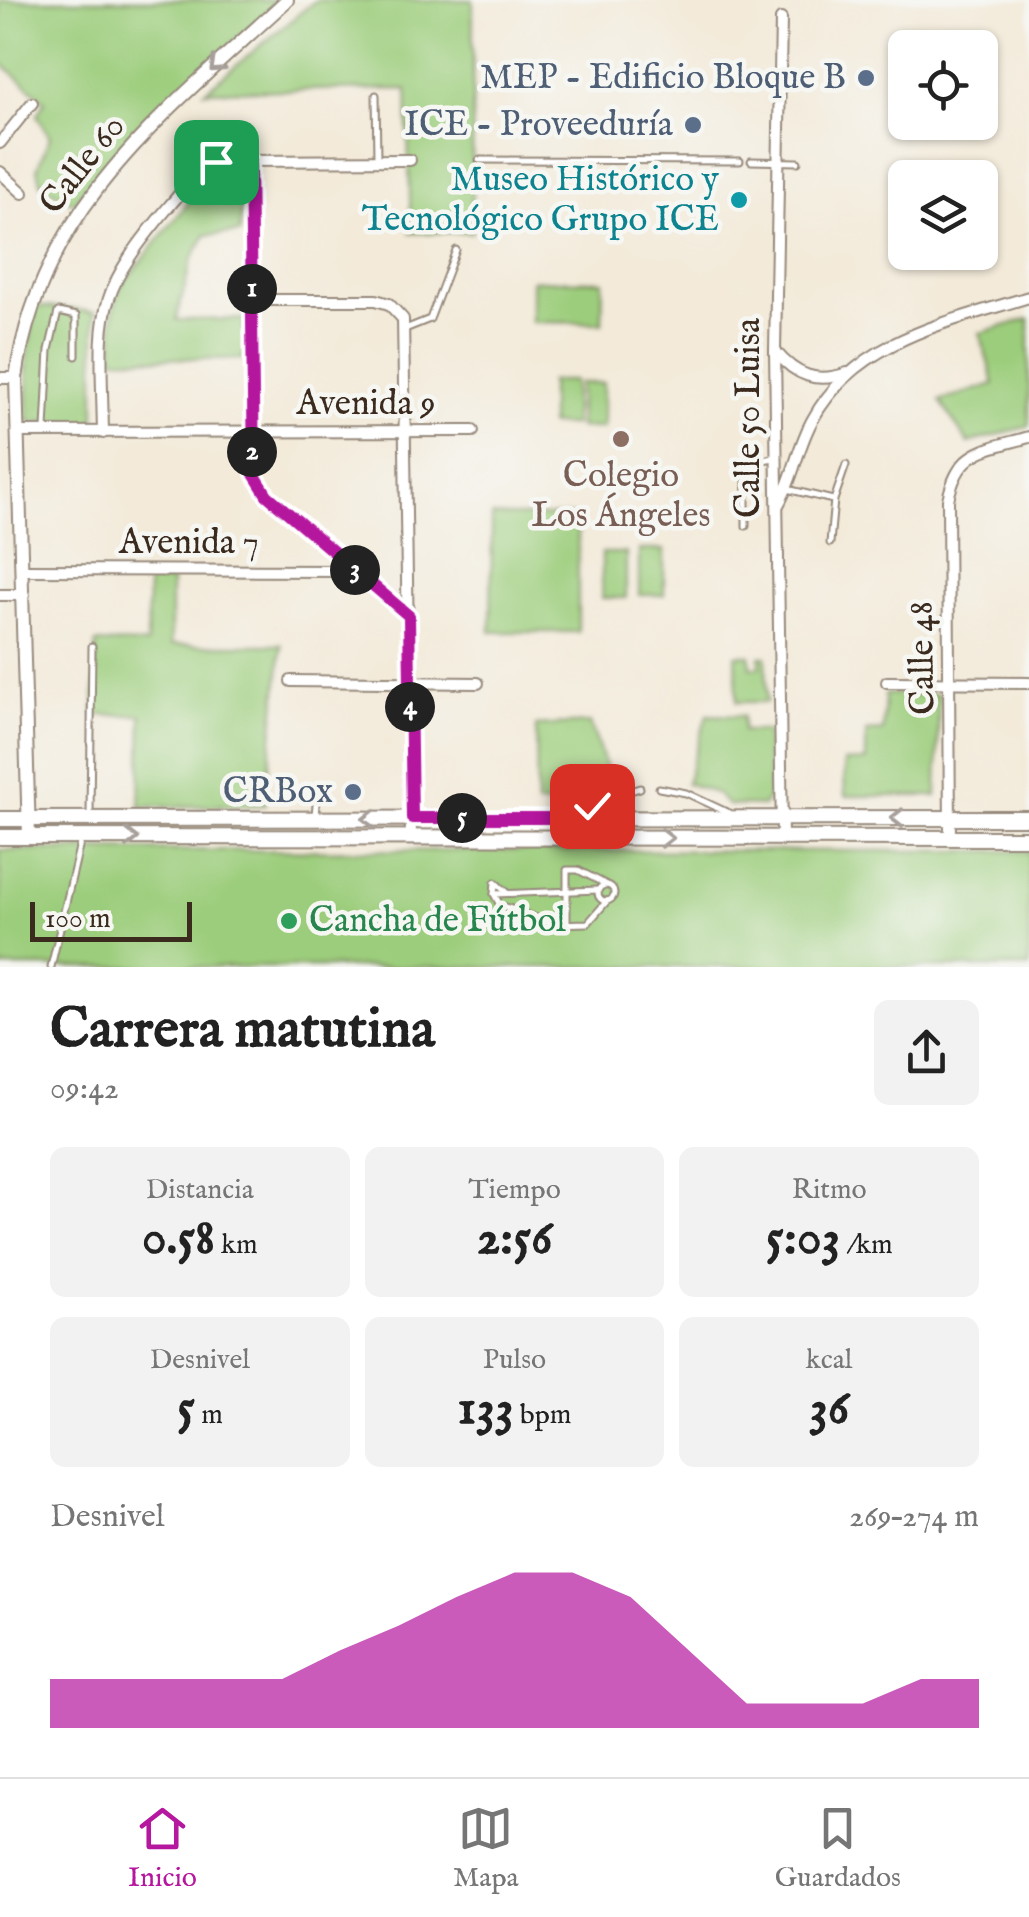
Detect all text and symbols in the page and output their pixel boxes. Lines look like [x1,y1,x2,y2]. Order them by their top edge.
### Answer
map controls [888,30,998,270]
button: locate [888,30,998,140]
one-way arrow [209,54,228,72]
place label: MEP - Edificio Bloque B [480,56,846,101]
marker: MEP - Edificio Bloque B [855,67,877,89]
place label: ICE - Proveeduría [404,103,674,148]
street label: Calle 60 [30,106,136,224]
marker: ICE - Proveeduría [682,114,704,136]
pin [174,120,259,205]
icon: arrive [189,135,244,190]
place label: Museo Histórico y Tecnológico Grupo ICE [362,158,720,243]
button: layers [888,160,998,270]
marker: Museo Histórico y Tecnológico Grupo ICE [728,189,750,211]
pin: 1 [227,264,277,314]
text: 1 [247,271,257,306]
street label: Calle 50 Luisa [727,317,772,518]
street label: Avenida 9 [296,382,435,427]
pin: 2 [227,427,277,477]
marker: Colegio Los Ángeles [610,428,632,450]
text: 2 [245,434,259,469]
place label: Colegio Los Ángeles [531,454,711,539]
street label: Avenida 7 [118,521,259,566]
pin: 3 [330,545,380,595]
text: 3 [350,552,360,587]
street label: Calle 48 [900,601,946,715]
pin: 4 [385,682,435,732]
text: 4 [403,689,417,724]
pin [550,764,635,849]
place label: CRBox [223,770,333,815]
icon: check [565,779,620,834]
marker: CRBox [342,781,364,803]
pin: 5 [437,793,487,843]
text: 5 [457,800,467,835]
one-way arrow [888,807,904,829]
one-way arrow [360,808,376,830]
one-way arrow [126,827,141,849]
one-way arrow [660,827,676,849]
scale bar [30,897,192,941]
place label: Cancha de Fútbol [309,899,566,944]
text: 100 m [45,902,111,937]
marker: Cancha de Fútbol [278,910,300,932]
text: Carrera matutina [50,996,435,1066]
button: share [874,1000,979,1105]
text: 09:42 [50,1069,119,1110]
text: Distancia [146,1173,254,1208]
text: Tiempo [468,1173,561,1208]
text: Ritmo [792,1173,867,1208]
text: 0.58 [142,1208,215,1271]
text: 2:56 [477,1208,552,1271]
text: 5:03 [766,1208,840,1271]
text: km [215,1228,258,1263]
text: /km [840,1228,893,1263]
text: Desnivel [150,1343,250,1378]
text: Pulso [483,1343,546,1378]
text: kcal [806,1343,852,1378]
text: 5 [177,1378,195,1441]
text: 133 [458,1378,514,1441]
text: 36 [809,1378,849,1441]
text: m [195,1398,223,1433]
text: bpm [514,1398,571,1433]
text: Desnivel [50,1497,165,1538]
text: 269–274 m [849,1497,979,1538]
tab: Inicio [128,1801,197,1896]
tab: Mapa [453,1801,519,1896]
tab: Guardados [775,1801,901,1896]

